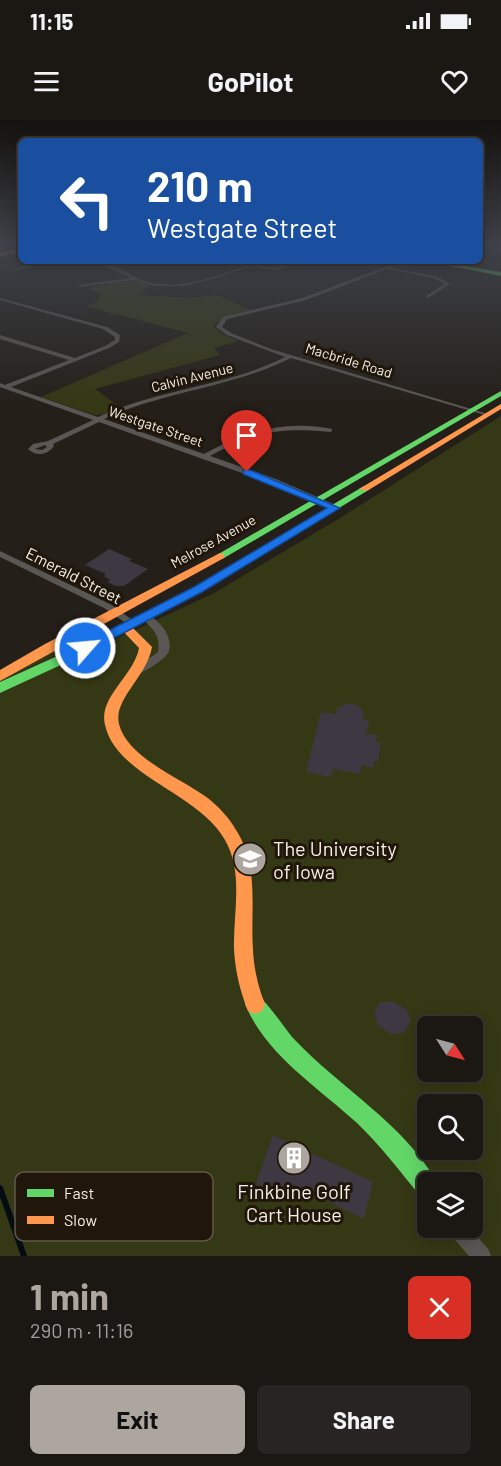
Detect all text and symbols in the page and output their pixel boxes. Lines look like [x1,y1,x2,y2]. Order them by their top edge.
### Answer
text: 11:15 [30,8,73,34]
icon: menu [30,65,63,98]
text: GoPilot [207,65,294,97]
icon: heart [438,65,471,98]
text: 210 m [147,160,253,210]
icon: left [48,162,126,240]
text: Westgate Street [147,211,337,243]
street label: Macbride Road [304,339,394,381]
street label: Calvin Avenue [149,359,235,395]
street label: Westgate Street [107,402,205,450]
pin [221,410,272,472]
icon: arrive [230,419,263,452]
street label: Melrose Avenue [167,511,259,571]
street label: Emerald Street [23,543,125,607]
position arrow [53,616,117,680]
place label: The University of Iowa [273,836,397,883]
school or university icon: The University of Iowa [232,841,268,877]
north arrow [417,1016,483,1082]
map controls [417,1016,483,1238]
button: search [417,1094,483,1160]
building icon: Finkbine Golf Cart House [276,1140,312,1176]
legend [15,1172,213,1241]
button: layers [417,1172,483,1238]
place label: Finkbine Golf Cart House [237,1179,351,1226]
text: Fast [64,1183,94,1202]
text: Slow [64,1210,97,1229]
text: 1 min [30,1274,109,1317]
button: close [408,1276,471,1339]
text: 290 m · 11:16 [30,1318,133,1342]
button: Exit [30,1385,245,1454]
button: Share [257,1385,471,1454]

